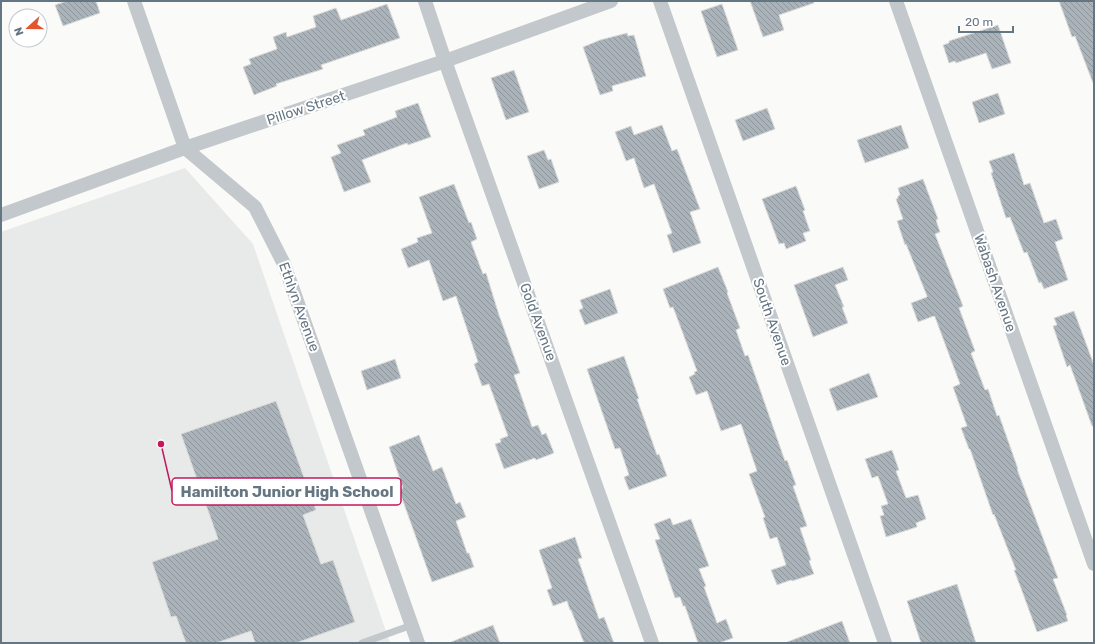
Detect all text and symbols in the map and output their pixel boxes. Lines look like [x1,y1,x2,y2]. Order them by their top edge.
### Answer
north arrow [8,8,48,48]
scale bar [959,8,1013,34]
text: 20 m [965,15,993,29]
text: N [12,25,27,37]
street label: Pillow Street [264,87,348,129]
street label: Wabash Avenue [970,232,1020,334]
street label: Ethlyn Avenue [275,260,323,354]
street label: South Avenue [749,276,795,368]
street label: Gold Avenue [516,281,560,363]
callout: Hamilton Junior High School [172,478,401,505]
text: Hamilton Junior High School [181,483,393,501]

